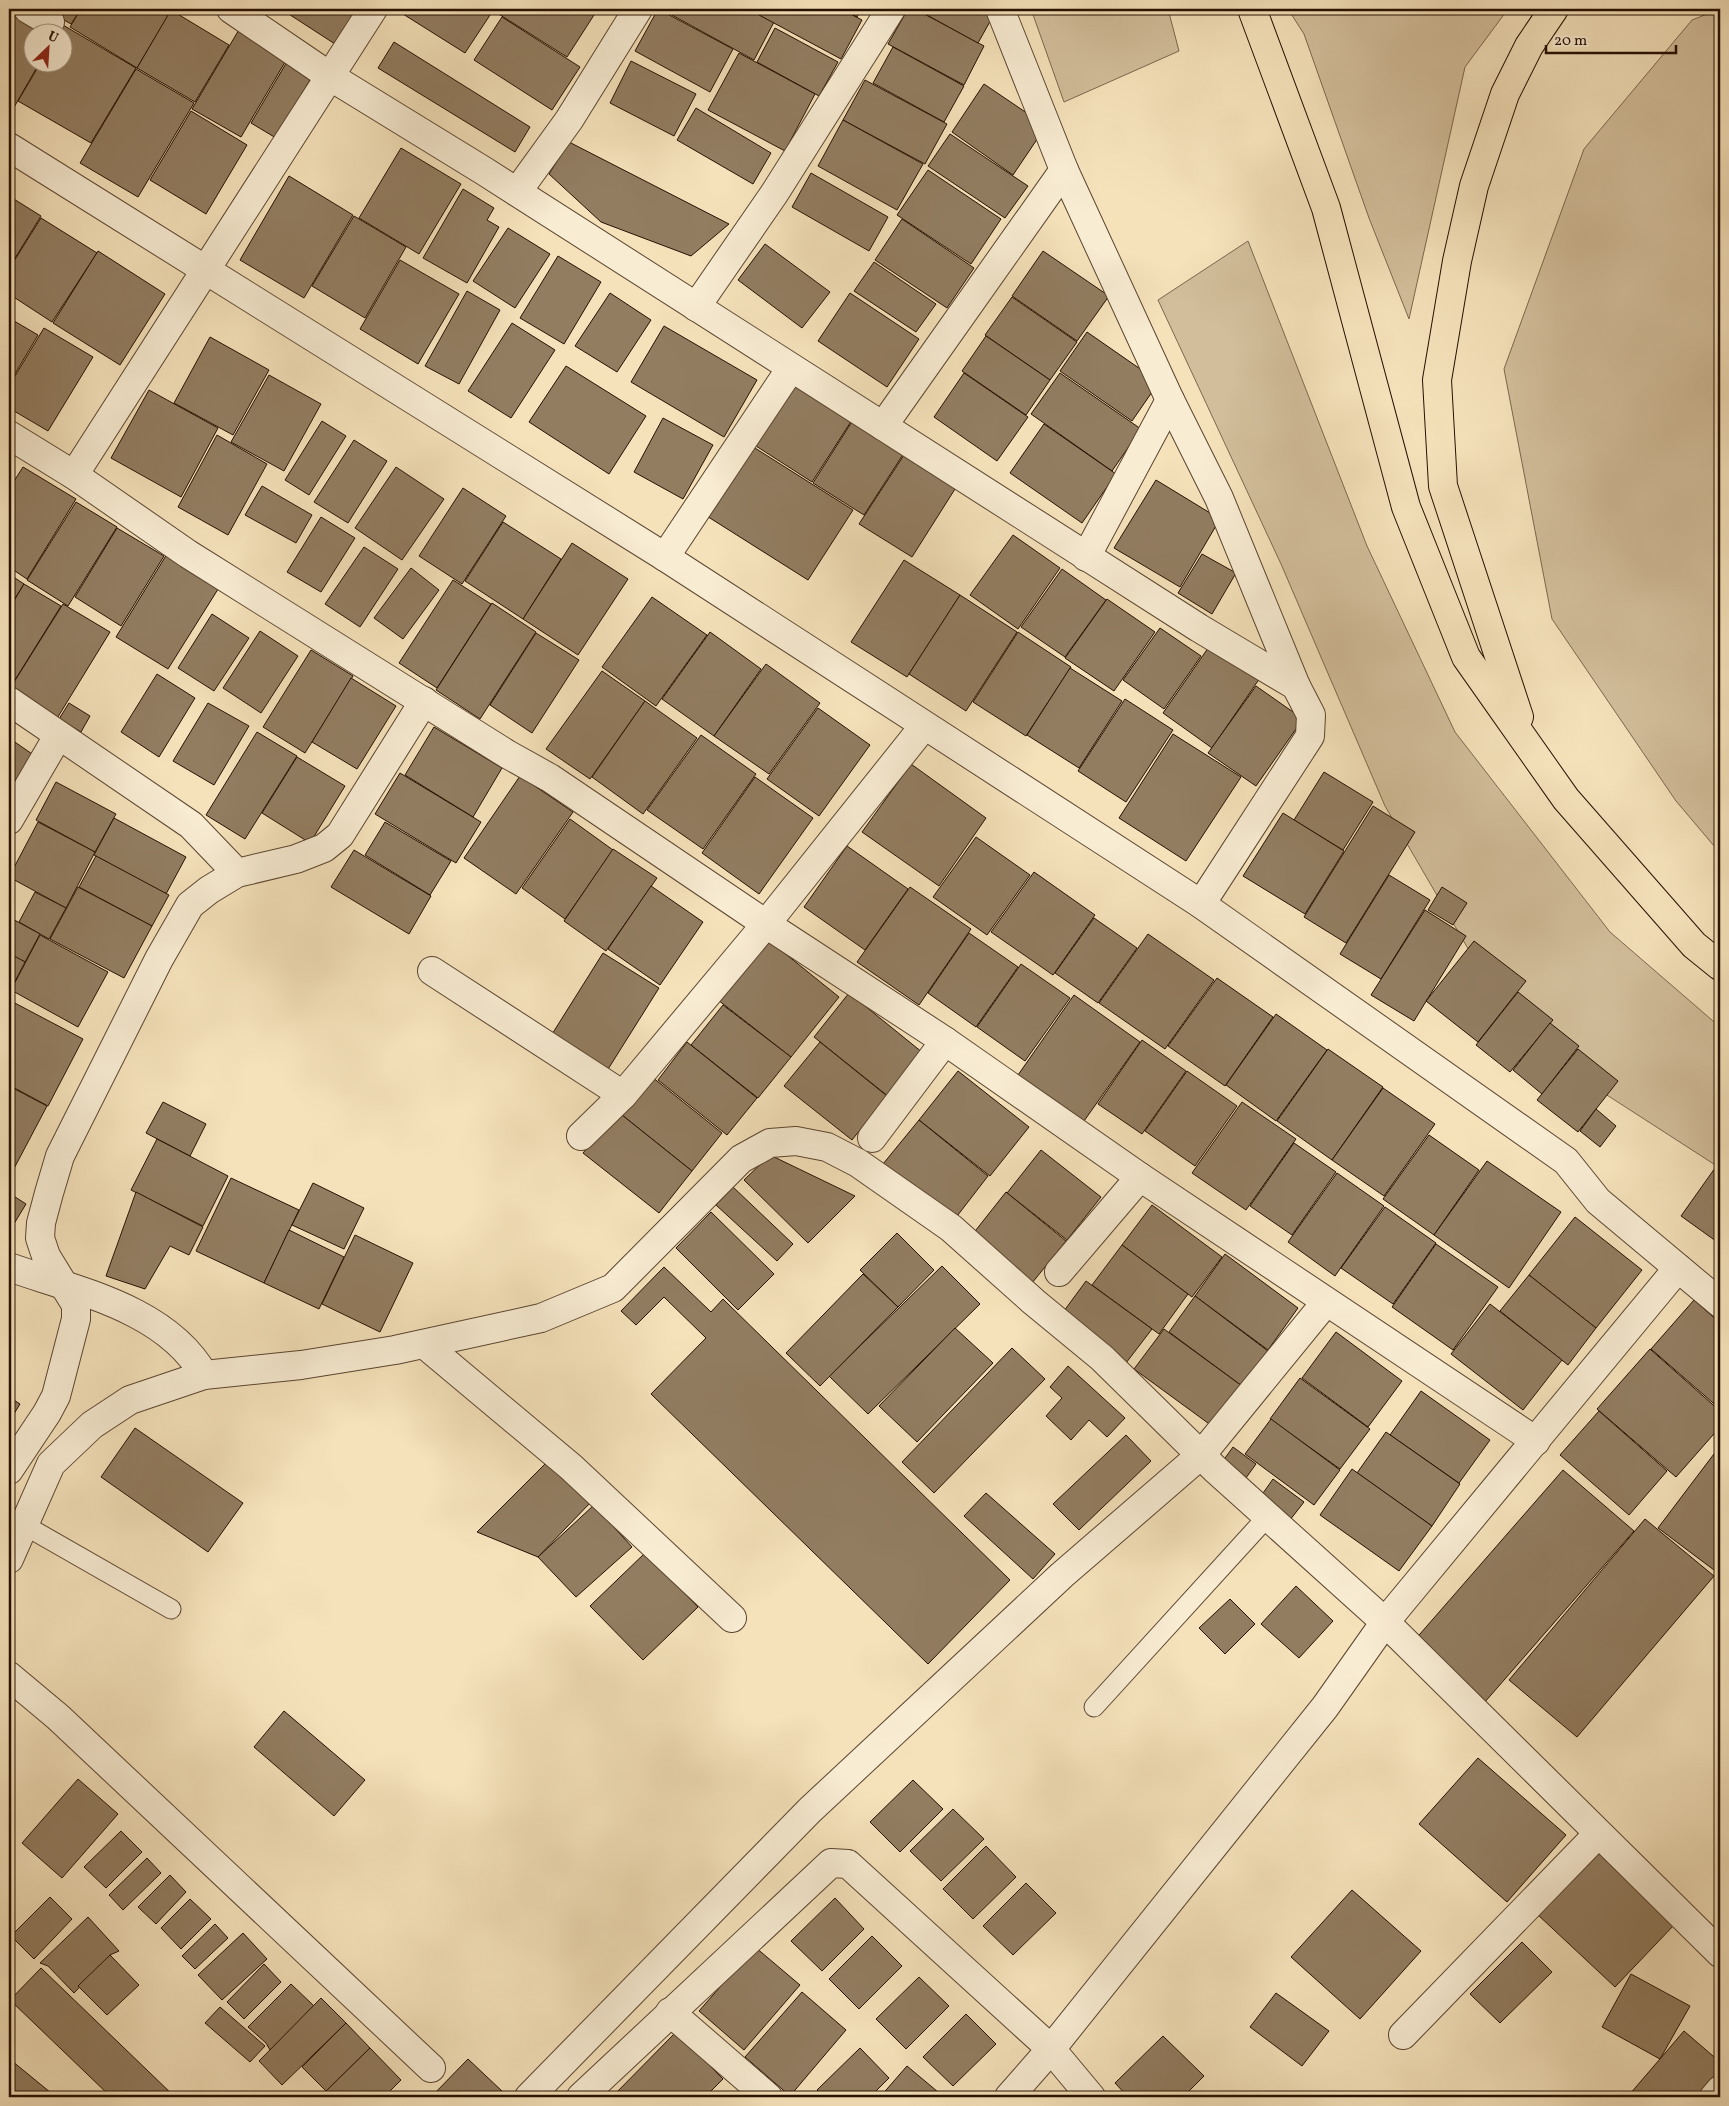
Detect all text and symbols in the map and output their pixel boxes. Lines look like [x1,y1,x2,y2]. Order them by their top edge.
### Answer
north arrow [22,22,72,72]
scale bar [1546,22,1676,54]
text: U [44,27,62,48]
text: 20 m [1554,31,1587,52]

